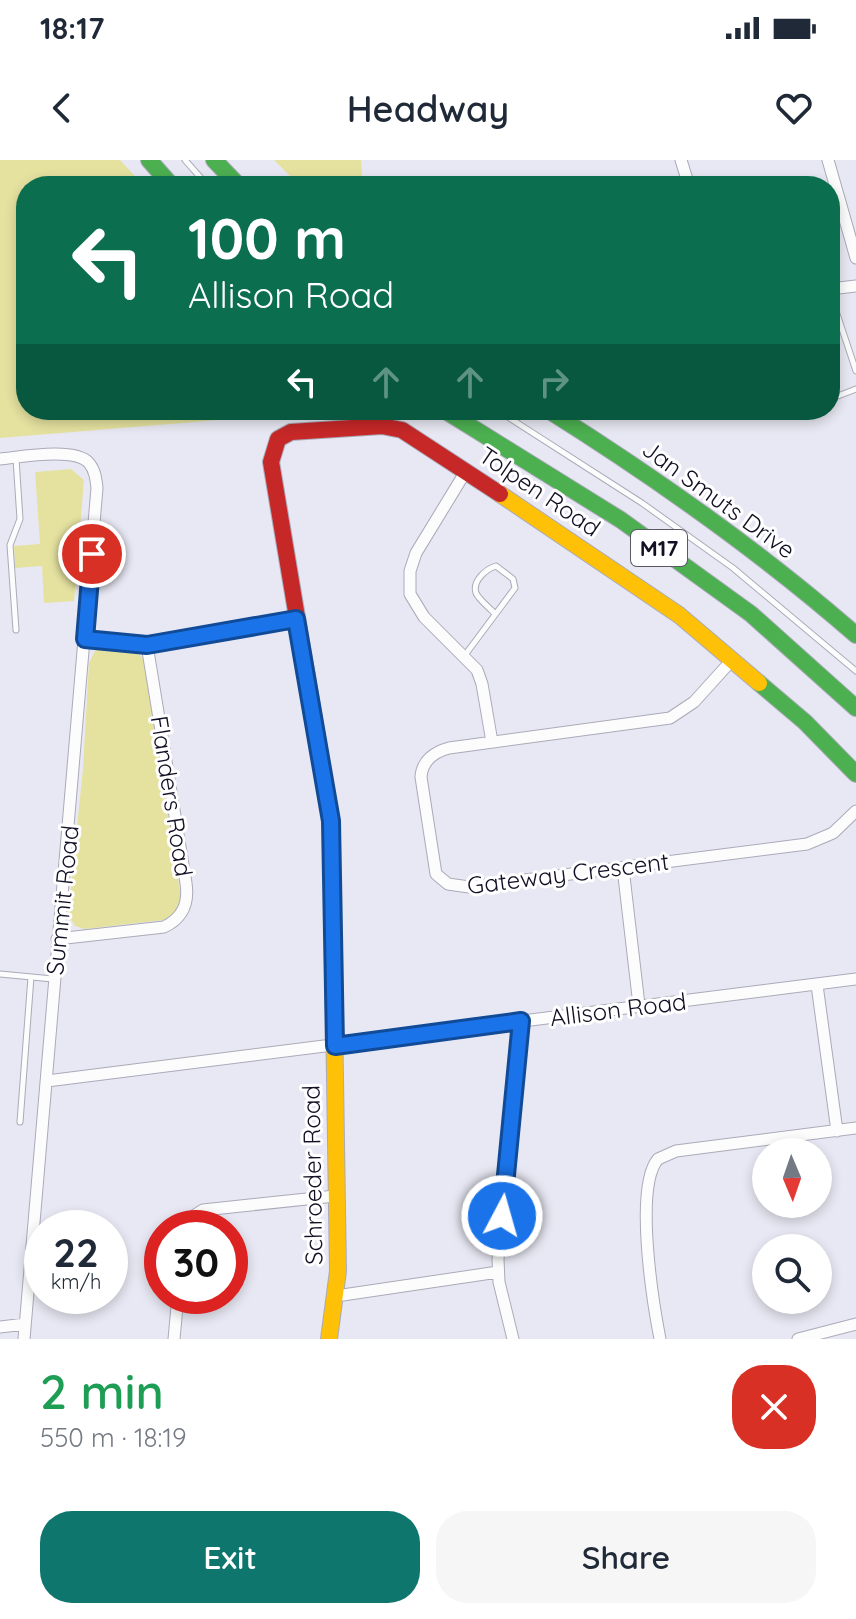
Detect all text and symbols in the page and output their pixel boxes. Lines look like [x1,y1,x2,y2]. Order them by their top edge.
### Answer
text: 18:17 [40,9,104,47]
icon: back [40,86,84,130]
text: Headway [347,86,509,131]
icon: heart [772,86,816,130]
text: 100 m [188,203,346,273]
icon: left [56,208,160,312]
text: Allison Road [188,272,394,317]
icon: left [280,360,324,404]
icon: ahead [364,360,408,404]
icon: ahead [448,360,492,404]
icon: right [532,360,576,404]
street label: Jan Smuts Drive [637,433,801,565]
street label: Tolpen Road [474,439,606,543]
pin [58,520,126,588]
road number: M17 [631,530,687,566]
icon: arrive [70,532,114,576]
street label: Flanders Road [144,714,200,878]
street label: Summit Road [39,824,85,976]
street label: Gateway Crescent [465,846,671,900]
street label: Allison Road [548,986,688,1032]
street label: Schroeder Road [295,1085,329,1265]
north arrow [752,1138,832,1218]
map controls [752,1138,832,1314]
position arrow [460,1174,544,1258]
speed limit sign: 30 [144,1210,248,1314]
text: 22 [53,1227,99,1277]
button: search [752,1234,832,1314]
text: km/h [51,1269,101,1294]
text: 2 min [40,1361,164,1421]
button: close [732,1365,816,1449]
text: 550 m · 18:19 [40,1421,187,1454]
button: Exit [40,1511,420,1603]
button: Share [436,1511,816,1603]

